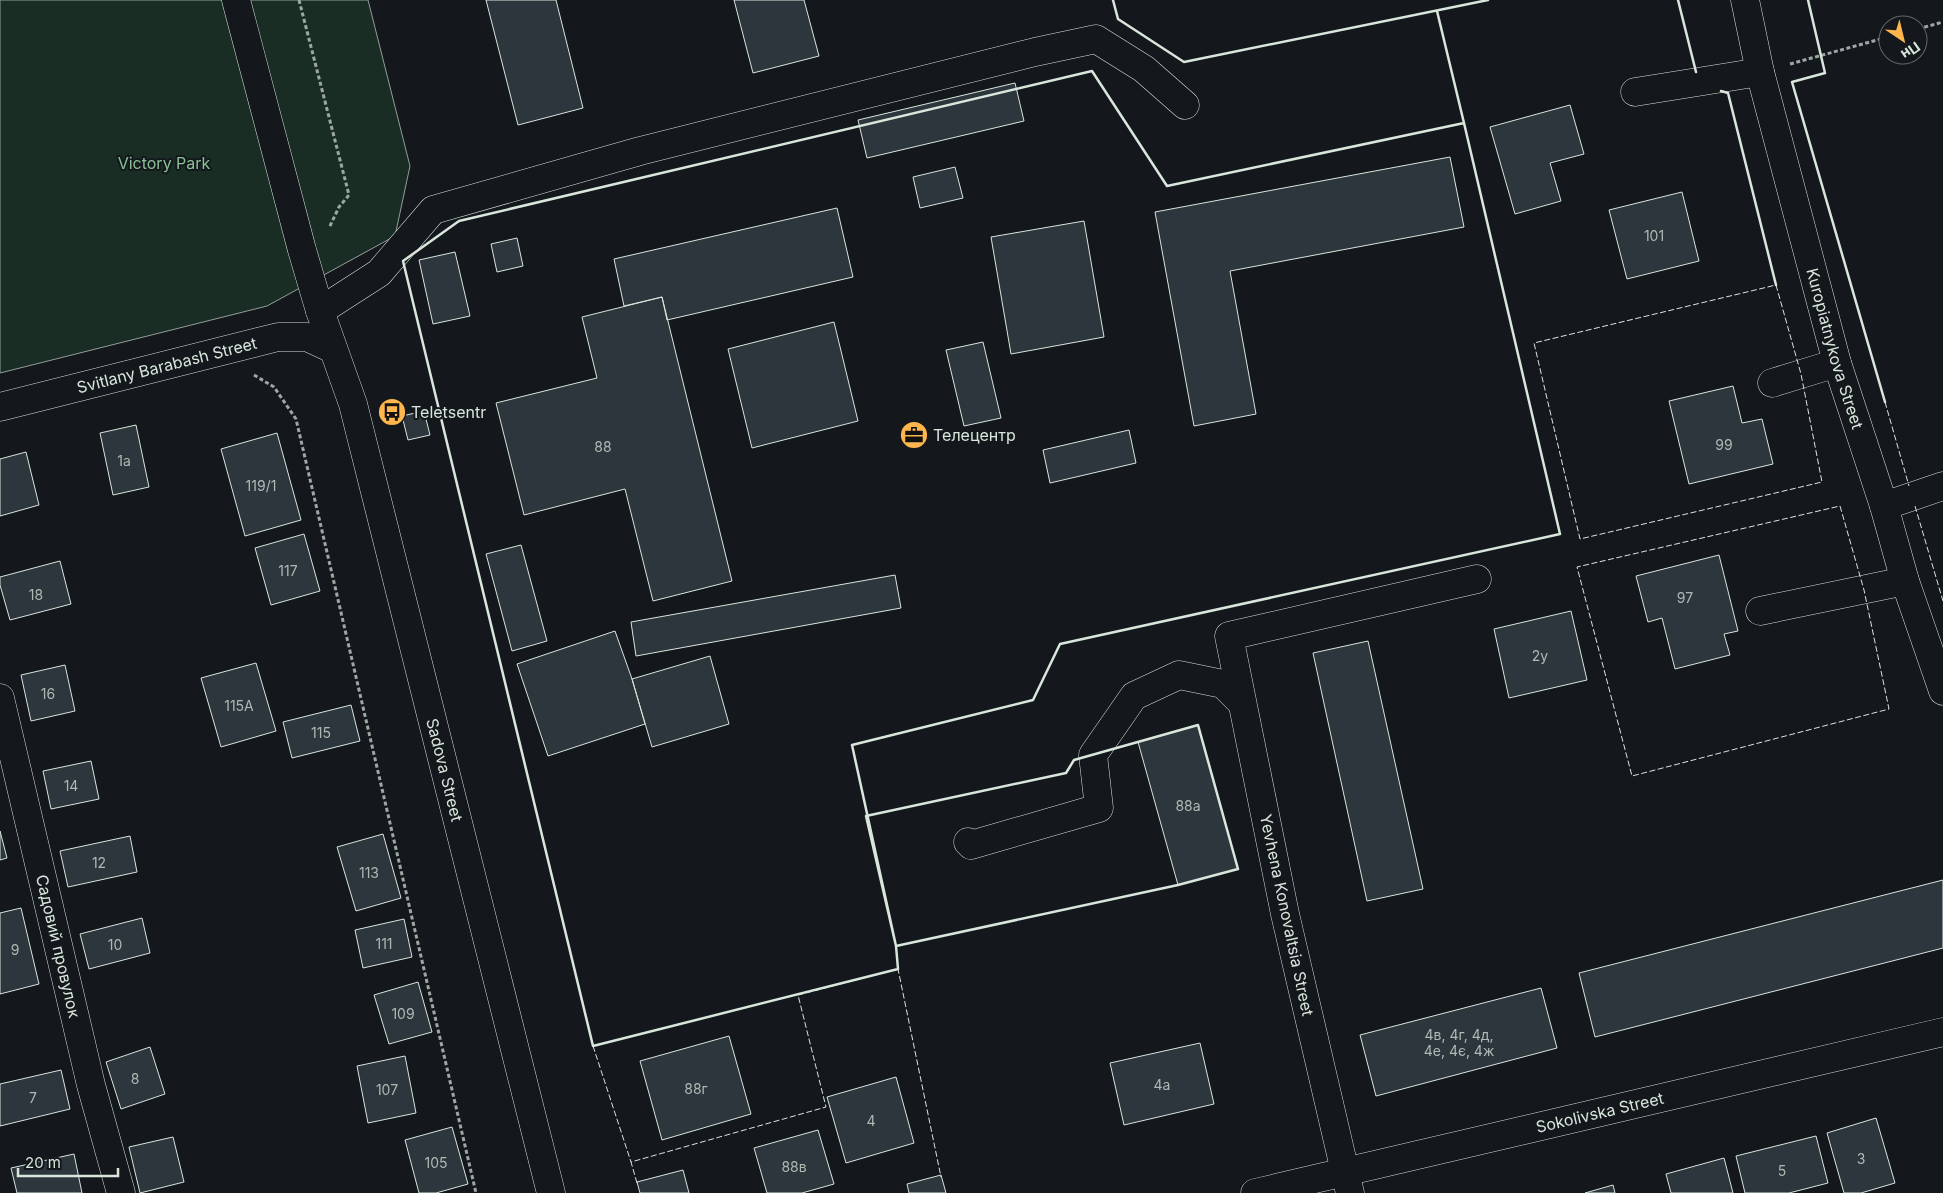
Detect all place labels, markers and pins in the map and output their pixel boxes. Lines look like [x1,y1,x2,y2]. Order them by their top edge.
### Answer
bus stop icon: Teletsentr [377,397,407,427]
place label: Teletsentr [411,402,486,422]
office icon: Телецентр [899,420,929,450]
place label: Телецентр [933,425,1016,445]

